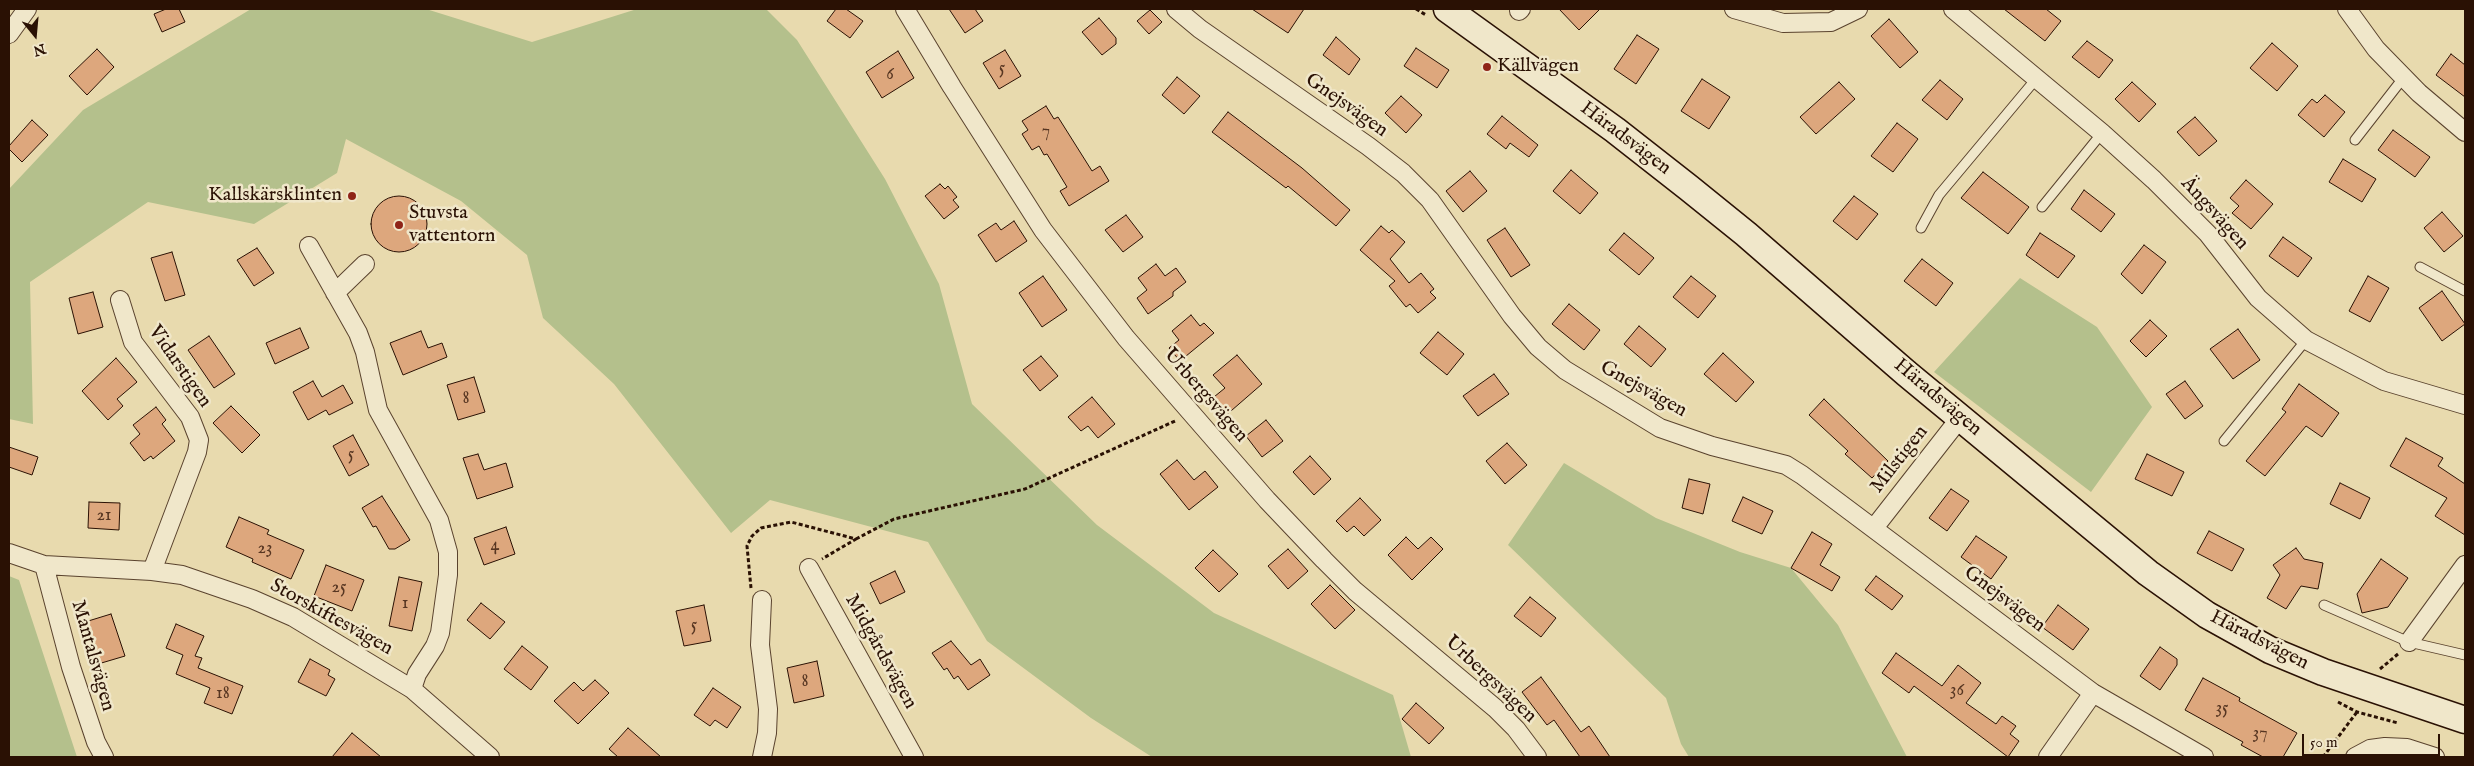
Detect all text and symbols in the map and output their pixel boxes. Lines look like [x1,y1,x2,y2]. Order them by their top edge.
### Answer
north arrow [10,10,60,60]
text: N [31,39,48,60]
place label: Källvägen [1497,55,1579,79]
house number: 5 [999,58,1005,80]
marker: Källvägen [1481,61,1493,73]
house number: 6 [886,64,894,86]
street label: Gnejsvägen [1300,69,1392,143]
street label: Häradsvägen [1575,97,1675,181]
house number: 7 [1042,121,1050,143]
street label: Ängsvägen [2175,172,2253,256]
place label: Kallskärsklinten [208,184,342,208]
marker: Kallskärsklinten [346,190,358,202]
place label: Stuvsta vattentorn [409,202,495,249]
marker: Stuvsta vattentorn [393,219,405,231]
street label: Vidarstigen [142,321,216,413]
street label: Urbergsvägen [1158,344,1252,448]
street label: Häradsvägen [1888,354,1986,442]
street label: Gnejsvägen [1595,356,1691,424]
house number: 8 [462,388,470,410]
street label: Milstigen [1866,421,1934,499]
house number: 5 [348,444,354,466]
house number: 21 [96,505,112,527]
house number: 4 [491,535,499,557]
house number: 23 [257,538,273,560]
street label: Gnejsvägen [1959,562,2049,638]
street label: Storskiftesvägen [265,574,397,662]
house number: 25 [332,577,346,599]
street label: Midgårdsvägen [839,590,921,714]
house number: 1 [402,593,408,615]
street label: Mantalsvägen [65,598,119,714]
street label: Häradsvägen [2206,606,2312,676]
house number: 5 [691,615,697,637]
street label: Urbergsvägen [1439,631,1541,729]
house number: 8 [801,671,809,693]
house number: 36 [1950,680,1964,702]
house number: 18 [216,683,230,705]
house number: 35 [2215,698,2229,720]
house number: 37 [2252,723,2268,745]
scale bar [2304,724,2442,756]
text: 50 m [2310,733,2338,752]

